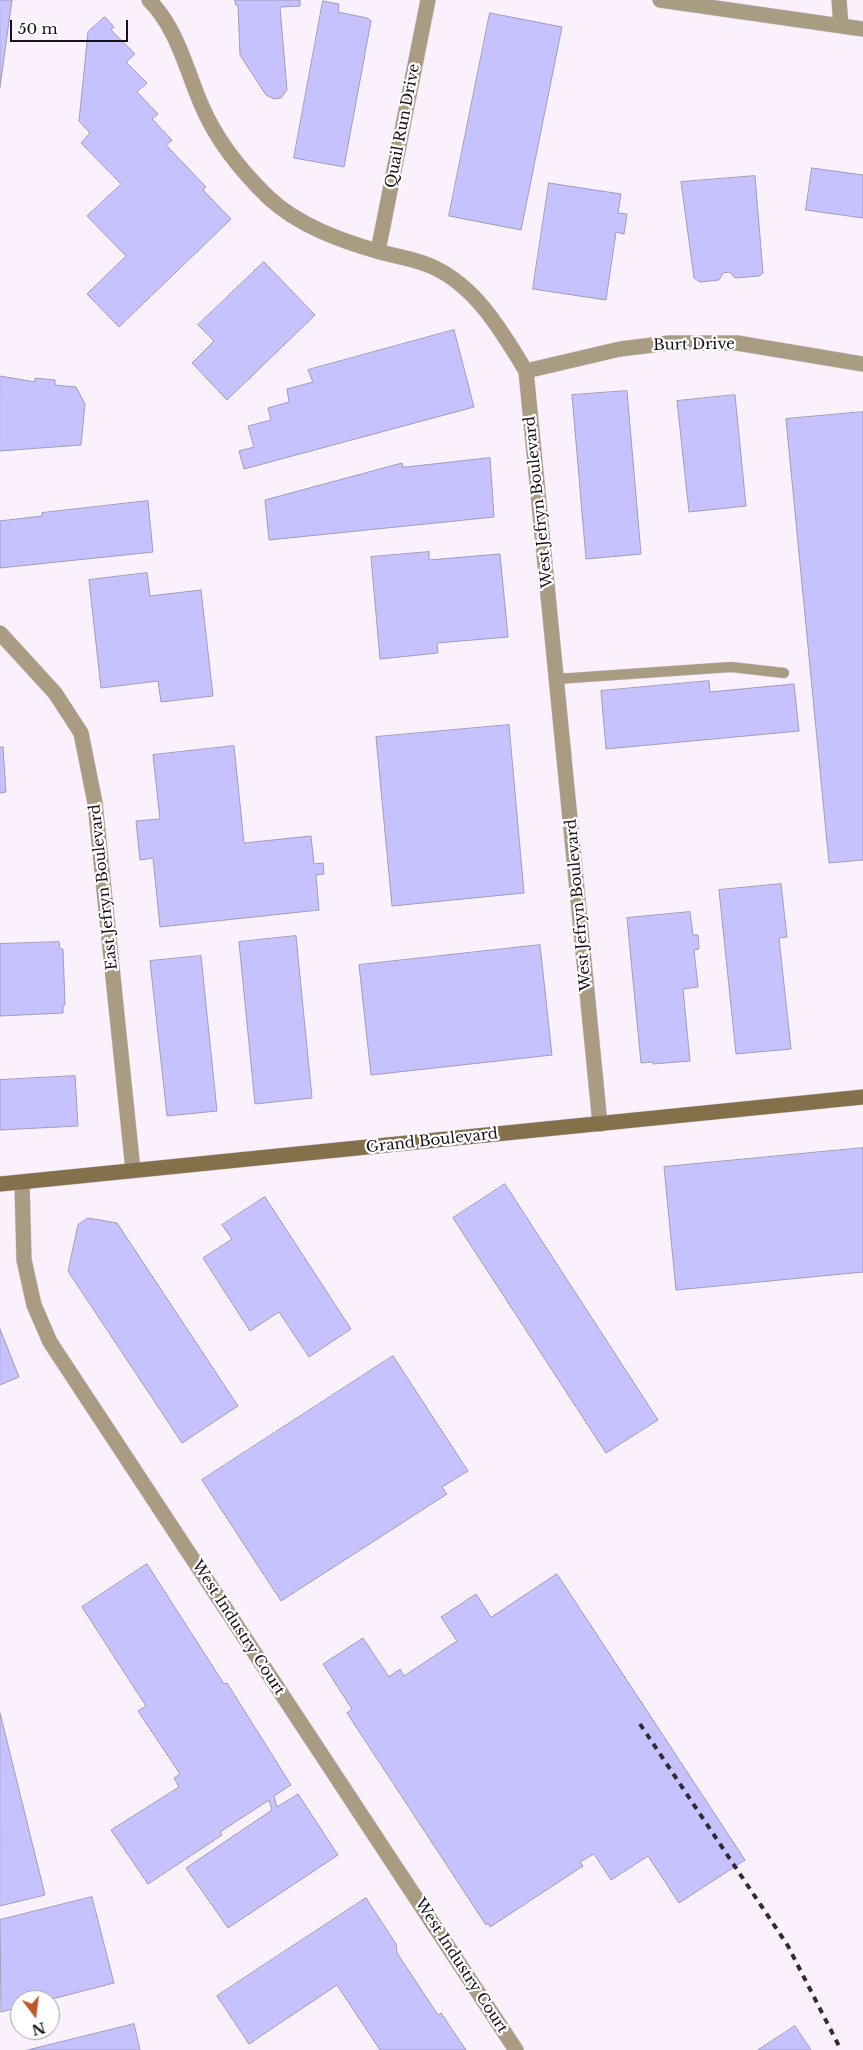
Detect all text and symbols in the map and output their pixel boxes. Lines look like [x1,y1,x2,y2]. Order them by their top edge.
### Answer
scale bar [12,10,130,42]
text: 50 m [18,19,58,38]
street label: Quail Run Drive [382,62,424,190]
street label: Burt Drive [653,335,735,355]
street label: West Jefryn Boulevard [521,415,557,589]
street label: East Jefryn Boulevard [86,803,122,971]
street label: West Jefryn Boulevard [563,818,595,992]
street label: Grand Boulevard [365,1125,499,1157]
street label: West Industry Court [188,1557,288,1699]
street label: West Industry Court [411,1895,511,2037]
north arrow [10,1990,60,2040]
text: N [30,2018,47,2039]

